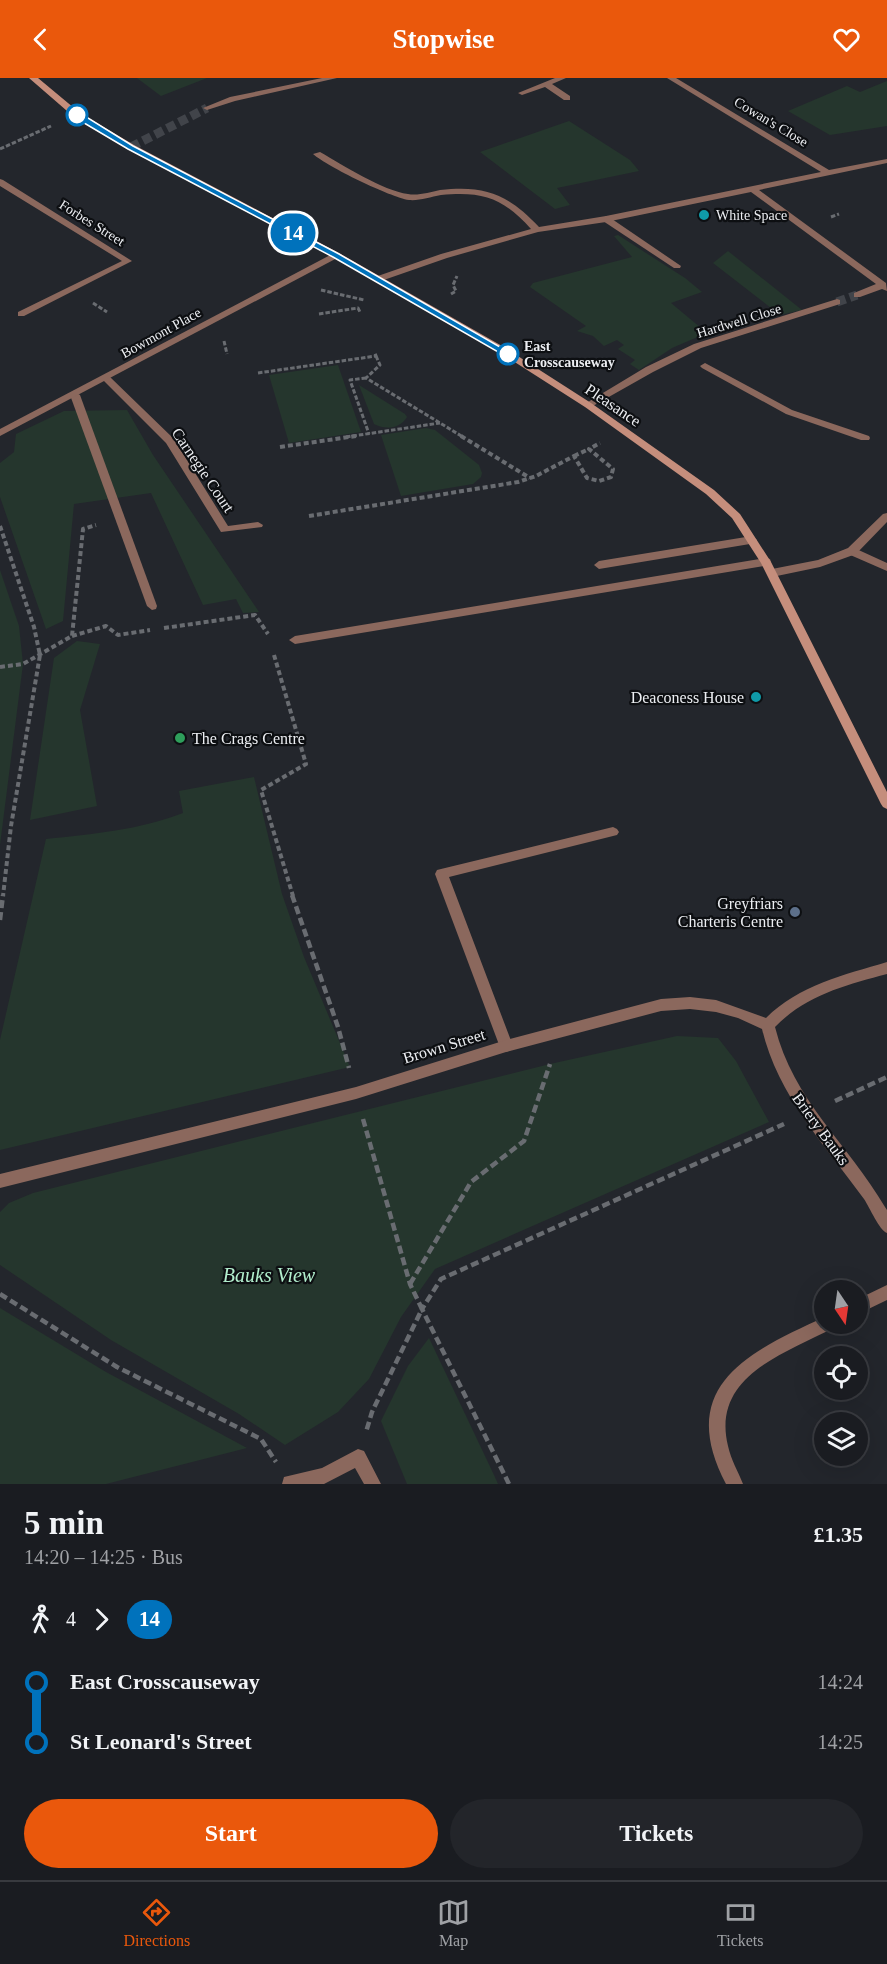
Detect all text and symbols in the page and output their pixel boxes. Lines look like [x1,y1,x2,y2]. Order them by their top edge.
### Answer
icon: back [24,23,57,56]
icon: heart [830,23,863,56]
text: Stopwise [392,24,495,54]
street label: Cowan's Close [732,94,810,150]
unlabelled marker [66,104,88,126]
street label: Forbes Street [57,197,128,249]
marker: White Space [697,208,711,222]
place label: White Space [716,208,787,223]
line badge: 14 [266,214,320,252]
text: 14 [283,221,304,245]
street label: Hardwell Close [695,301,783,341]
street label: Bowmont Place [118,305,204,361]
place label: East Crosscauseway [524,339,615,370]
marker: East Crosscauseway [497,343,519,365]
street label: Pleasance [582,380,644,430]
street label: Carnegie Court [168,425,238,516]
place label: Deaconess House [631,689,744,706]
marker: Deaconess House [749,690,763,704]
place label: The Crags Centre [192,730,305,748]
marker: The Crags Centre [173,731,187,745]
place label: Greyfriars Charteris Centre [678,895,783,930]
marker: Greyfriars Charteris Centre [788,905,802,919]
street label: Brown Street [401,1025,488,1067]
street label: Briery Bauks [788,1090,853,1169]
park label: Bauks View [223,1264,316,1286]
north arrow [814,1280,868,1334]
map controls [814,1280,868,1466]
button: locate [814,1346,868,1400]
button: layers [814,1412,868,1466]
text: 5 min [24,1505,104,1541]
text: £1.35 [814,1522,863,1547]
text: 14:20 – 14:25 · Bus [24,1546,183,1568]
icon: walk [24,1603,57,1636]
icon: forward [85,1603,118,1636]
text: 14 [139,1607,160,1631]
text: 4 [66,1608,76,1630]
text: East Crosscauseway [70,1669,260,1694]
text: 14:24 [817,1671,863,1693]
text: St Leonard's Street [70,1729,252,1754]
text: 14:25 [817,1731,863,1753]
button: Start [24,1799,438,1868]
button: Tickets [450,1799,863,1868]
tab: Directions [123,1896,190,1950]
tab: Map [437,1896,470,1950]
tab: Tickets [717,1896,764,1950]

